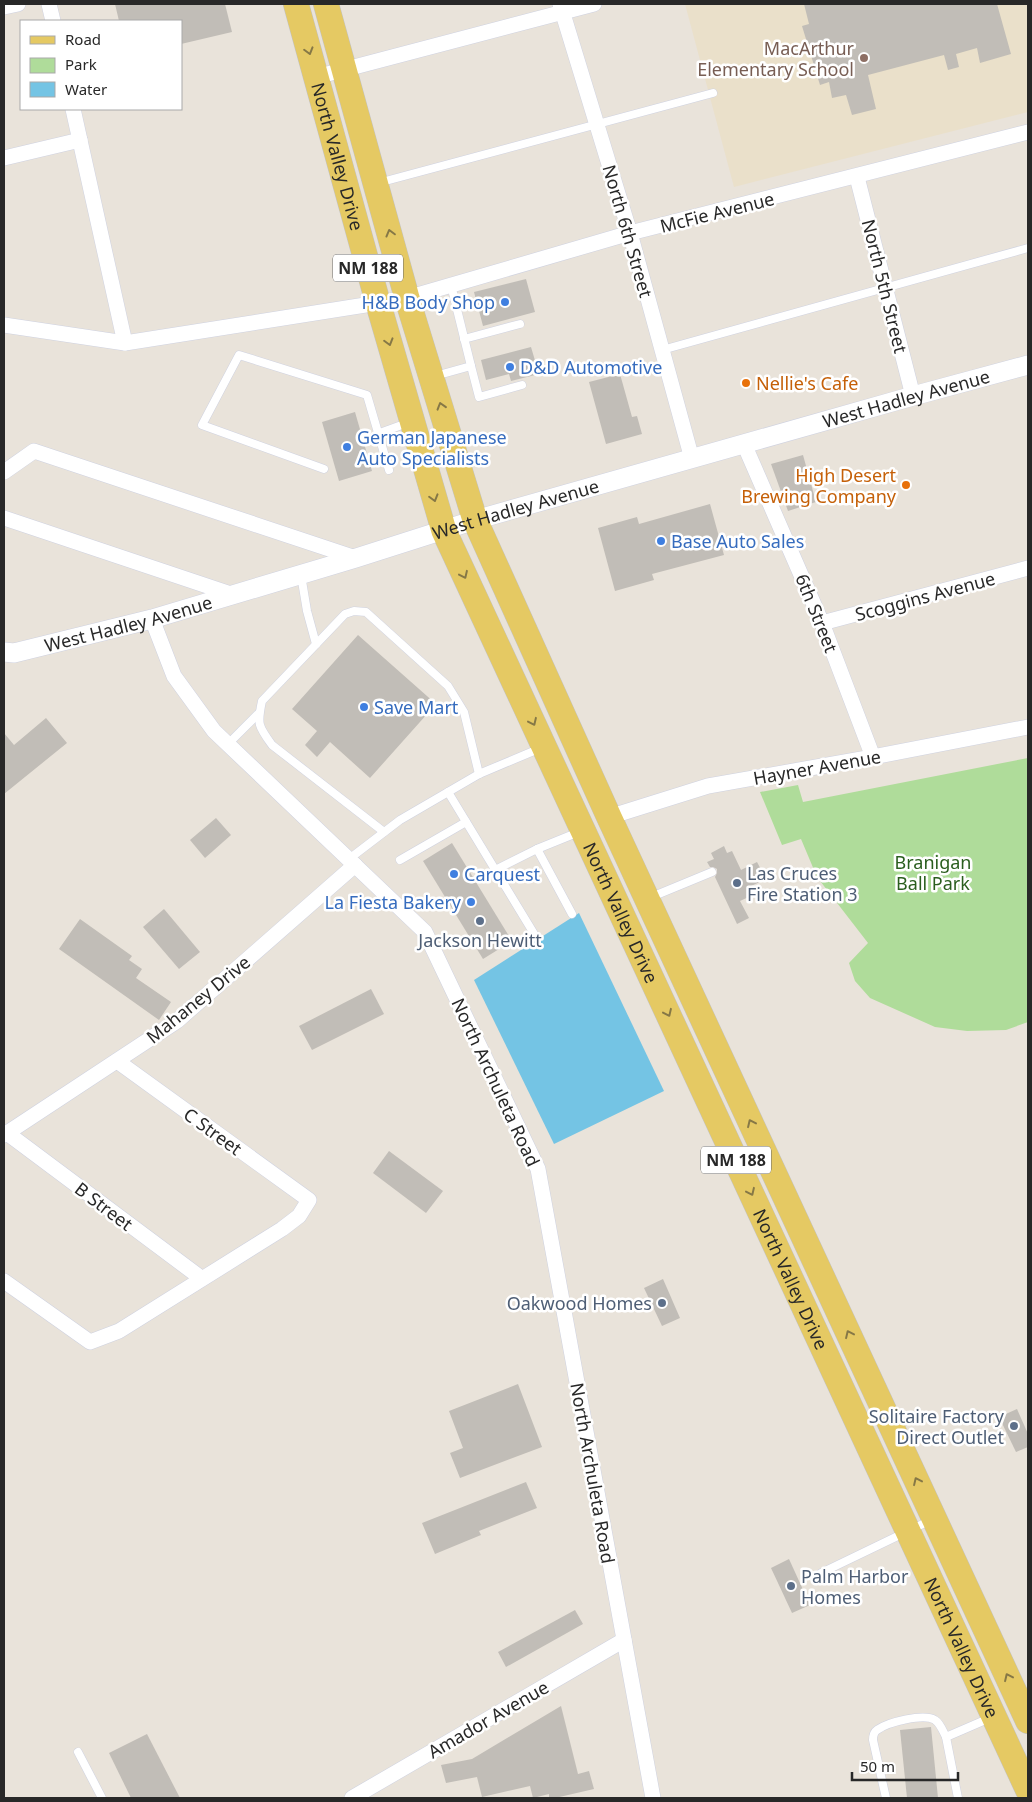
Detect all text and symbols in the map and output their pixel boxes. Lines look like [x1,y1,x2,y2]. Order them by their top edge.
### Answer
legend [20,20,182,110]
text: Road [65,29,101,49]
place label: MacArthur Elementary School [697,36,855,81]
one-way arrow [303,46,313,54]
marker: MacArthur Elementary School [858,52,870,64]
text: Park [65,54,97,74]
text: Water [65,79,107,99]
street label: North Valley Drive [306,80,370,233]
street label: North 6th Street [598,162,659,301]
street label: McFie Avenue [657,186,777,238]
street label: North 5th Street [857,217,913,356]
one-way arrow [385,230,395,238]
road number: NM 188 [333,254,403,282]
place label: H&B Body Shop [362,290,495,314]
marker: H&B Body Shop [499,296,511,308]
one-way arrow [384,338,394,346]
place label: D&D Automotive [520,355,662,379]
marker: D&D Automotive [504,361,516,373]
street label: West Hadley Avenue [820,364,992,433]
place label: Nellie's Cafe [756,371,858,395]
marker: Nellie's Cafe [740,377,752,389]
one-way arrow [436,402,446,411]
place label: German Japanese Auto Specialists [357,425,507,470]
marker: German Japanese Auto Specialists [341,441,353,453]
place label: High Desert Brewing Company [741,463,897,508]
street label: West Hadley Avenue [429,474,602,545]
marker: High Desert Brewing Company [900,479,912,491]
one-way arrow [429,494,439,502]
place label: Base Auto Sales [671,529,804,553]
marker: Base Auto Sales [655,535,667,547]
street label: Scoggins Avenue [852,566,998,626]
one-way arrow [458,570,468,579]
street label: 6th Street [790,570,844,656]
street label: West Hadley Avenue [42,590,215,657]
place label: Save Mart [374,695,459,719]
marker: Save Mart [358,701,370,713]
one-way arrow [527,717,537,726]
street label: Hayner Avenue [751,744,883,790]
street label: North Valley Drive [578,838,664,987]
park label: Branigan Ball Park [895,850,971,895]
place label: Las Cruces Fire Station 3 [747,861,858,906]
place label: Carquest [464,862,541,886]
marker: Carquest [448,868,460,880]
marker: Las Cruces Fire Station 3 [731,877,743,889]
place label: La Fiesta Bakery [325,890,462,914]
marker: La Fiesta Bakery [465,896,477,908]
marker: Jackson Hewitt [474,915,486,927]
place label: Jackson Hewitt [416,928,542,952]
street label: Mahaney Drive [141,950,255,1048]
street label: North Archuleta Road [446,994,546,1170]
one-way arrow [661,1008,672,1017]
street label: C Street [179,1102,247,1160]
one-way arrow [747,1119,757,1128]
road number: NM 188 [701,1146,771,1174]
street label: B Street [70,1176,138,1236]
one-way arrow [744,1187,755,1196]
street label: North Valley Drive [748,1205,834,1353]
place label: Oakwood Homes [507,1291,652,1315]
marker: Oakwood Homes [656,1297,668,1309]
one-way arrow [844,1330,855,1339]
street label: North Archuleta Road [565,1381,621,1565]
place label: Solitaire Factory Direct Outlet [869,1404,1005,1449]
marker: Solitaire Factory Direct Outlet [1008,1420,1020,1432]
one-way arrow [914,1478,924,1487]
place label: Palm Harbor Homes [801,1564,909,1609]
street label: North Valley Drive [919,1573,1005,1722]
marker: Palm Harbor Homes [785,1580,797,1592]
one-way arrow [1004,1673,1014,1682]
street label: Amador Avenue [423,1675,553,1763]
scale bar [852,1750,958,1782]
text: 50 m [860,1756,895,1776]

